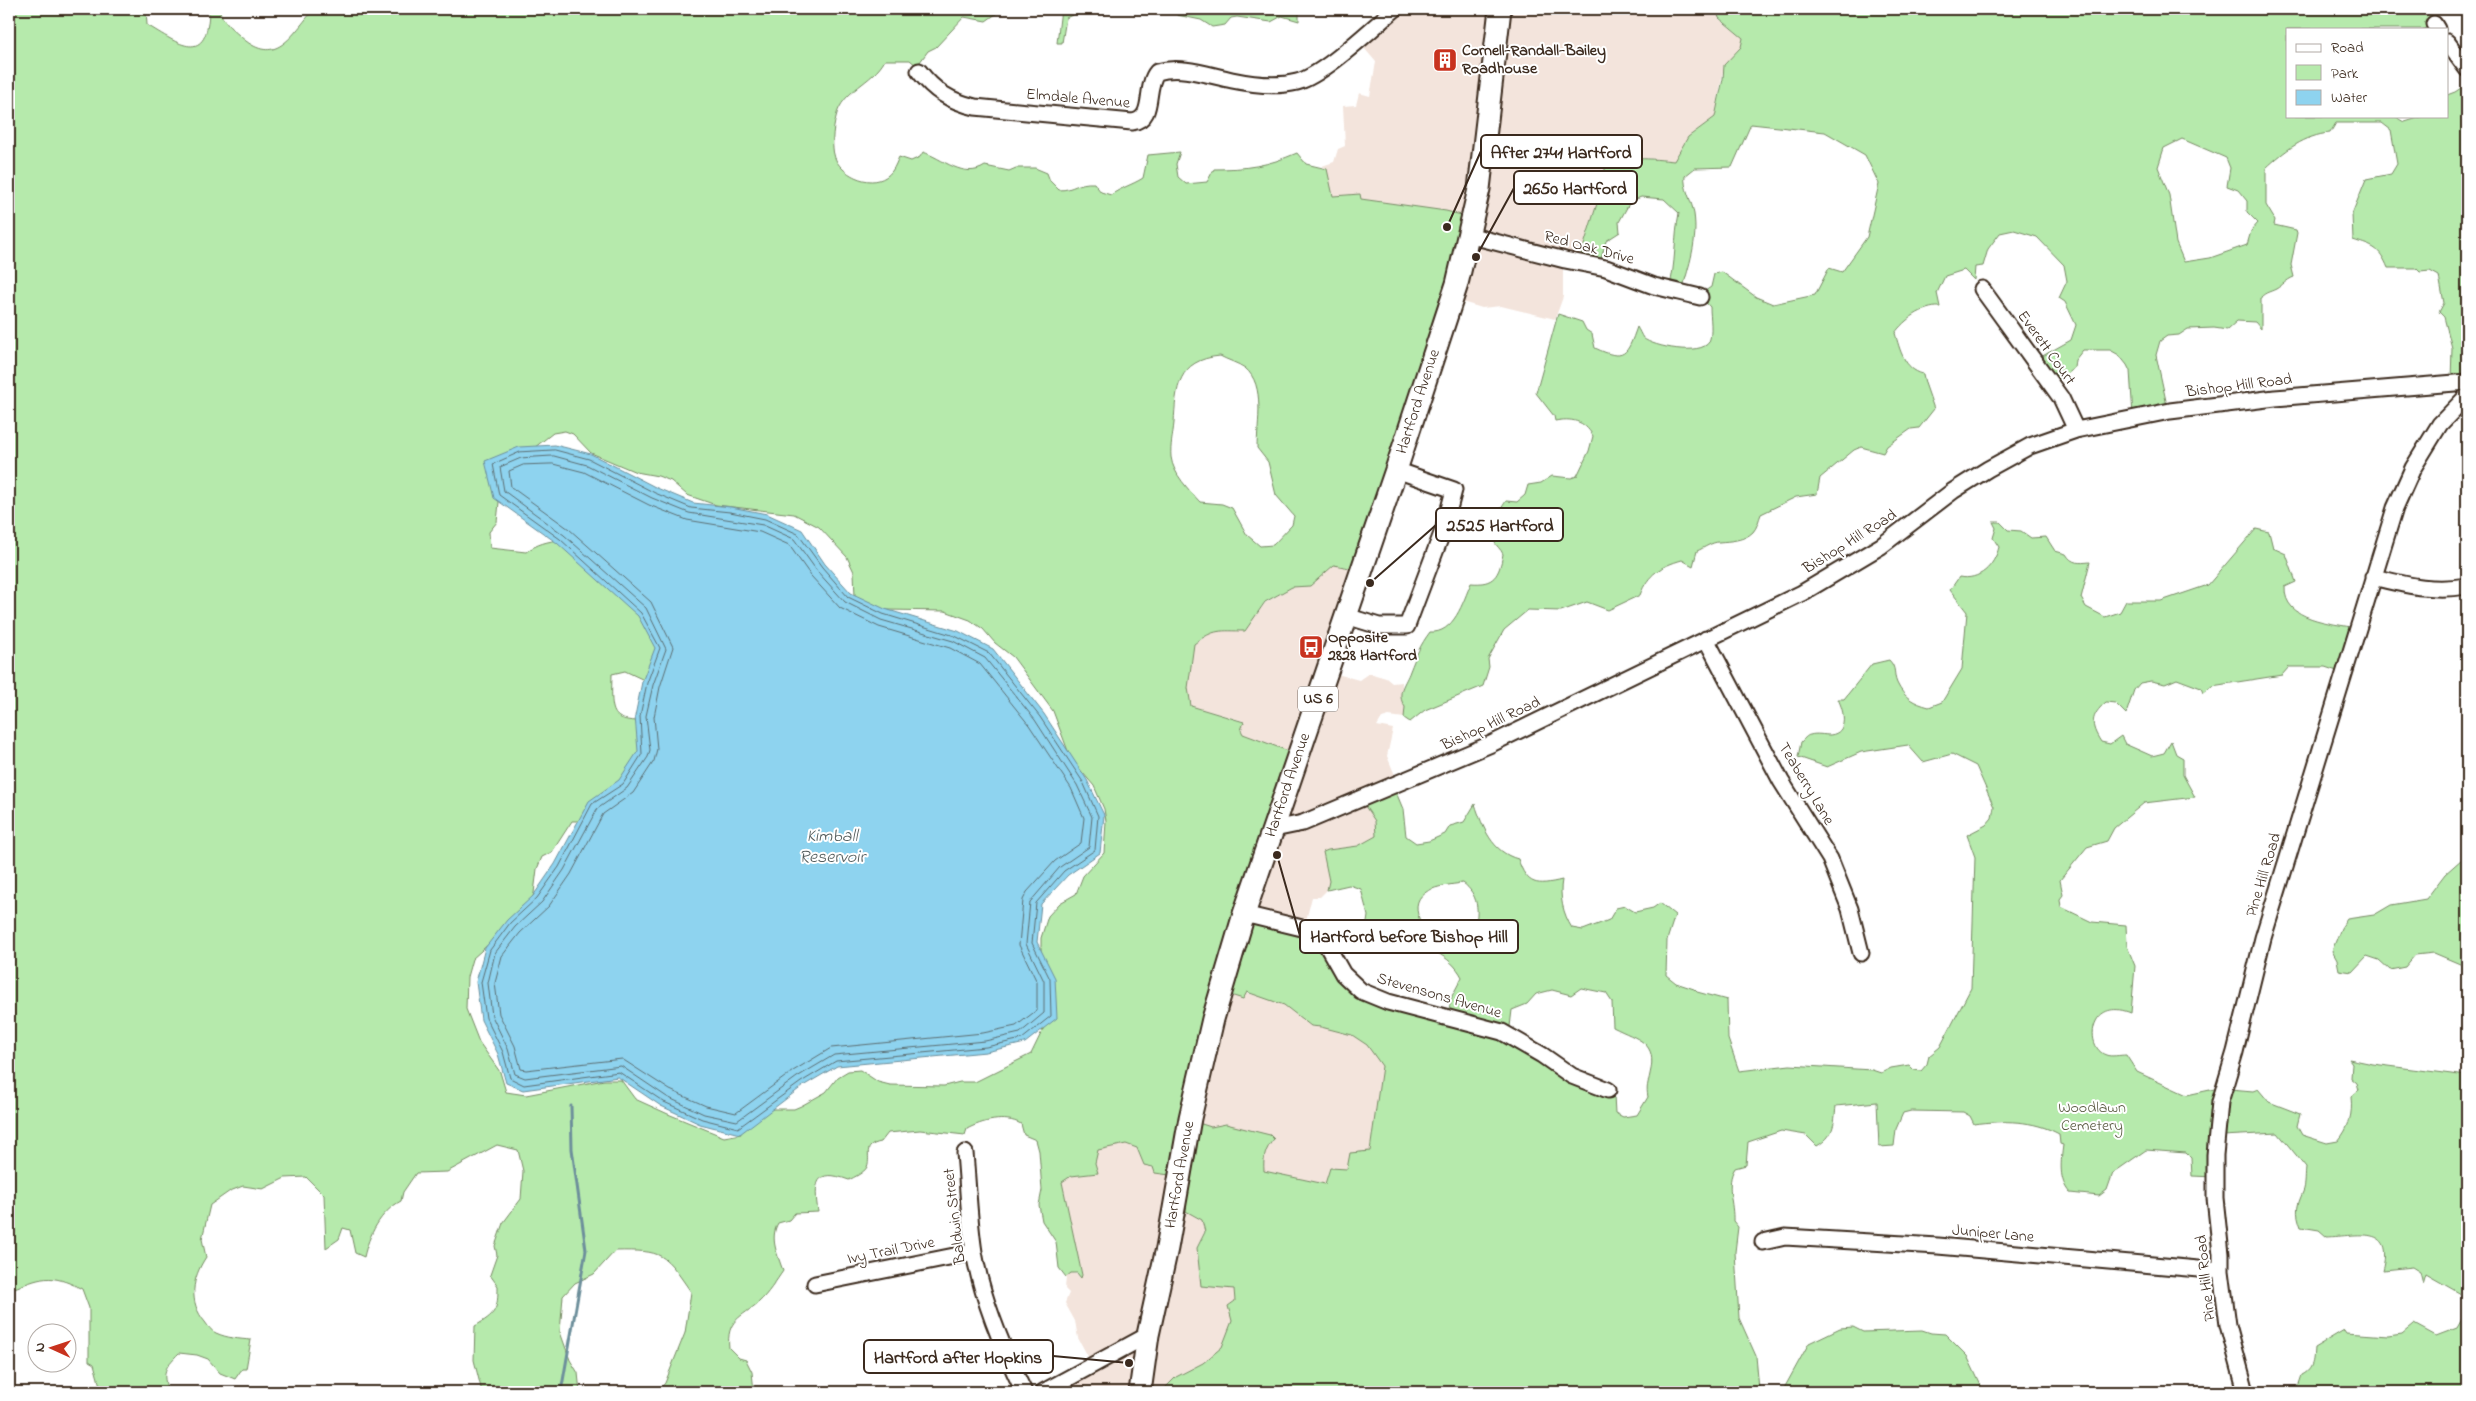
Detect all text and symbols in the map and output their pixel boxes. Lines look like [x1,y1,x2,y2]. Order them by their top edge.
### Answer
legend [2286,28,2448,118]
text: Road [2331,37,2364,59]
place label: Cornell-Randall-Bailey Roadhouse [1461,39,1606,81]
building icon: Cornell-Randall-Bailey Roadhouse [1432,47,1458,73]
text: Park [2331,63,2359,85]
street label: Elmdale Avenue [1025,83,1132,116]
text: Water [2331,87,2367,109]
callout: After 2741 Hartford [1481,135,1642,168]
text: After 2741 Hartford [1490,141,1632,167]
callout: 2650 Hartford [1514,171,1637,204]
text: 2650 Hartford [1522,177,1628,203]
street label: Red Oak Drive [1541,224,1638,272]
street label: Everett Court [2011,306,2082,391]
street label: Hartford Avenue [1390,345,1447,457]
street label: Bishop Hill Road [2184,368,2293,405]
street label: Bishop Hill Road [1798,504,1902,581]
callout: 2525 Hartford [1436,508,1563,541]
text: 2525 Hartford [1445,514,1554,540]
place label: Opposite 2828 Hartford [1327,626,1417,668]
bus stop icon: Opposite 2828 Hartford [1298,634,1324,660]
road number: US 6 [1298,686,1338,712]
street label: Bishop Hill Road [1437,691,1544,758]
street label: Hartford Avenue [1259,729,1317,841]
street label: Teaberry Lane [1772,738,1841,831]
water label: Kimball Reservoir [799,824,867,871]
street label: Pine Hill Road [2240,830,2288,920]
callout: Hartford before Bishop Hill [1300,920,1518,953]
text: Hartford before Bishop Hill [1310,925,1508,951]
street label: Stevensons Avenue [1374,967,1505,1026]
park label: Woodlawn Cemetery [2058,1096,2126,1138]
street label: Hartford Avenue [1159,1118,1201,1230]
street label: Baldwin Street [937,1166,973,1266]
street label: Juniper Lane [1951,1218,2036,1250]
street label: Ivy Trail Drive [845,1231,938,1271]
street label: Pine Hill Road [2190,1234,2222,1322]
north arrow [28,1324,78,1374]
callout: Hartford after Hopkins [864,1340,1053,1373]
text: N [30,1342,51,1353]
text: Hartford after Hopkins [874,1346,1042,1372]

